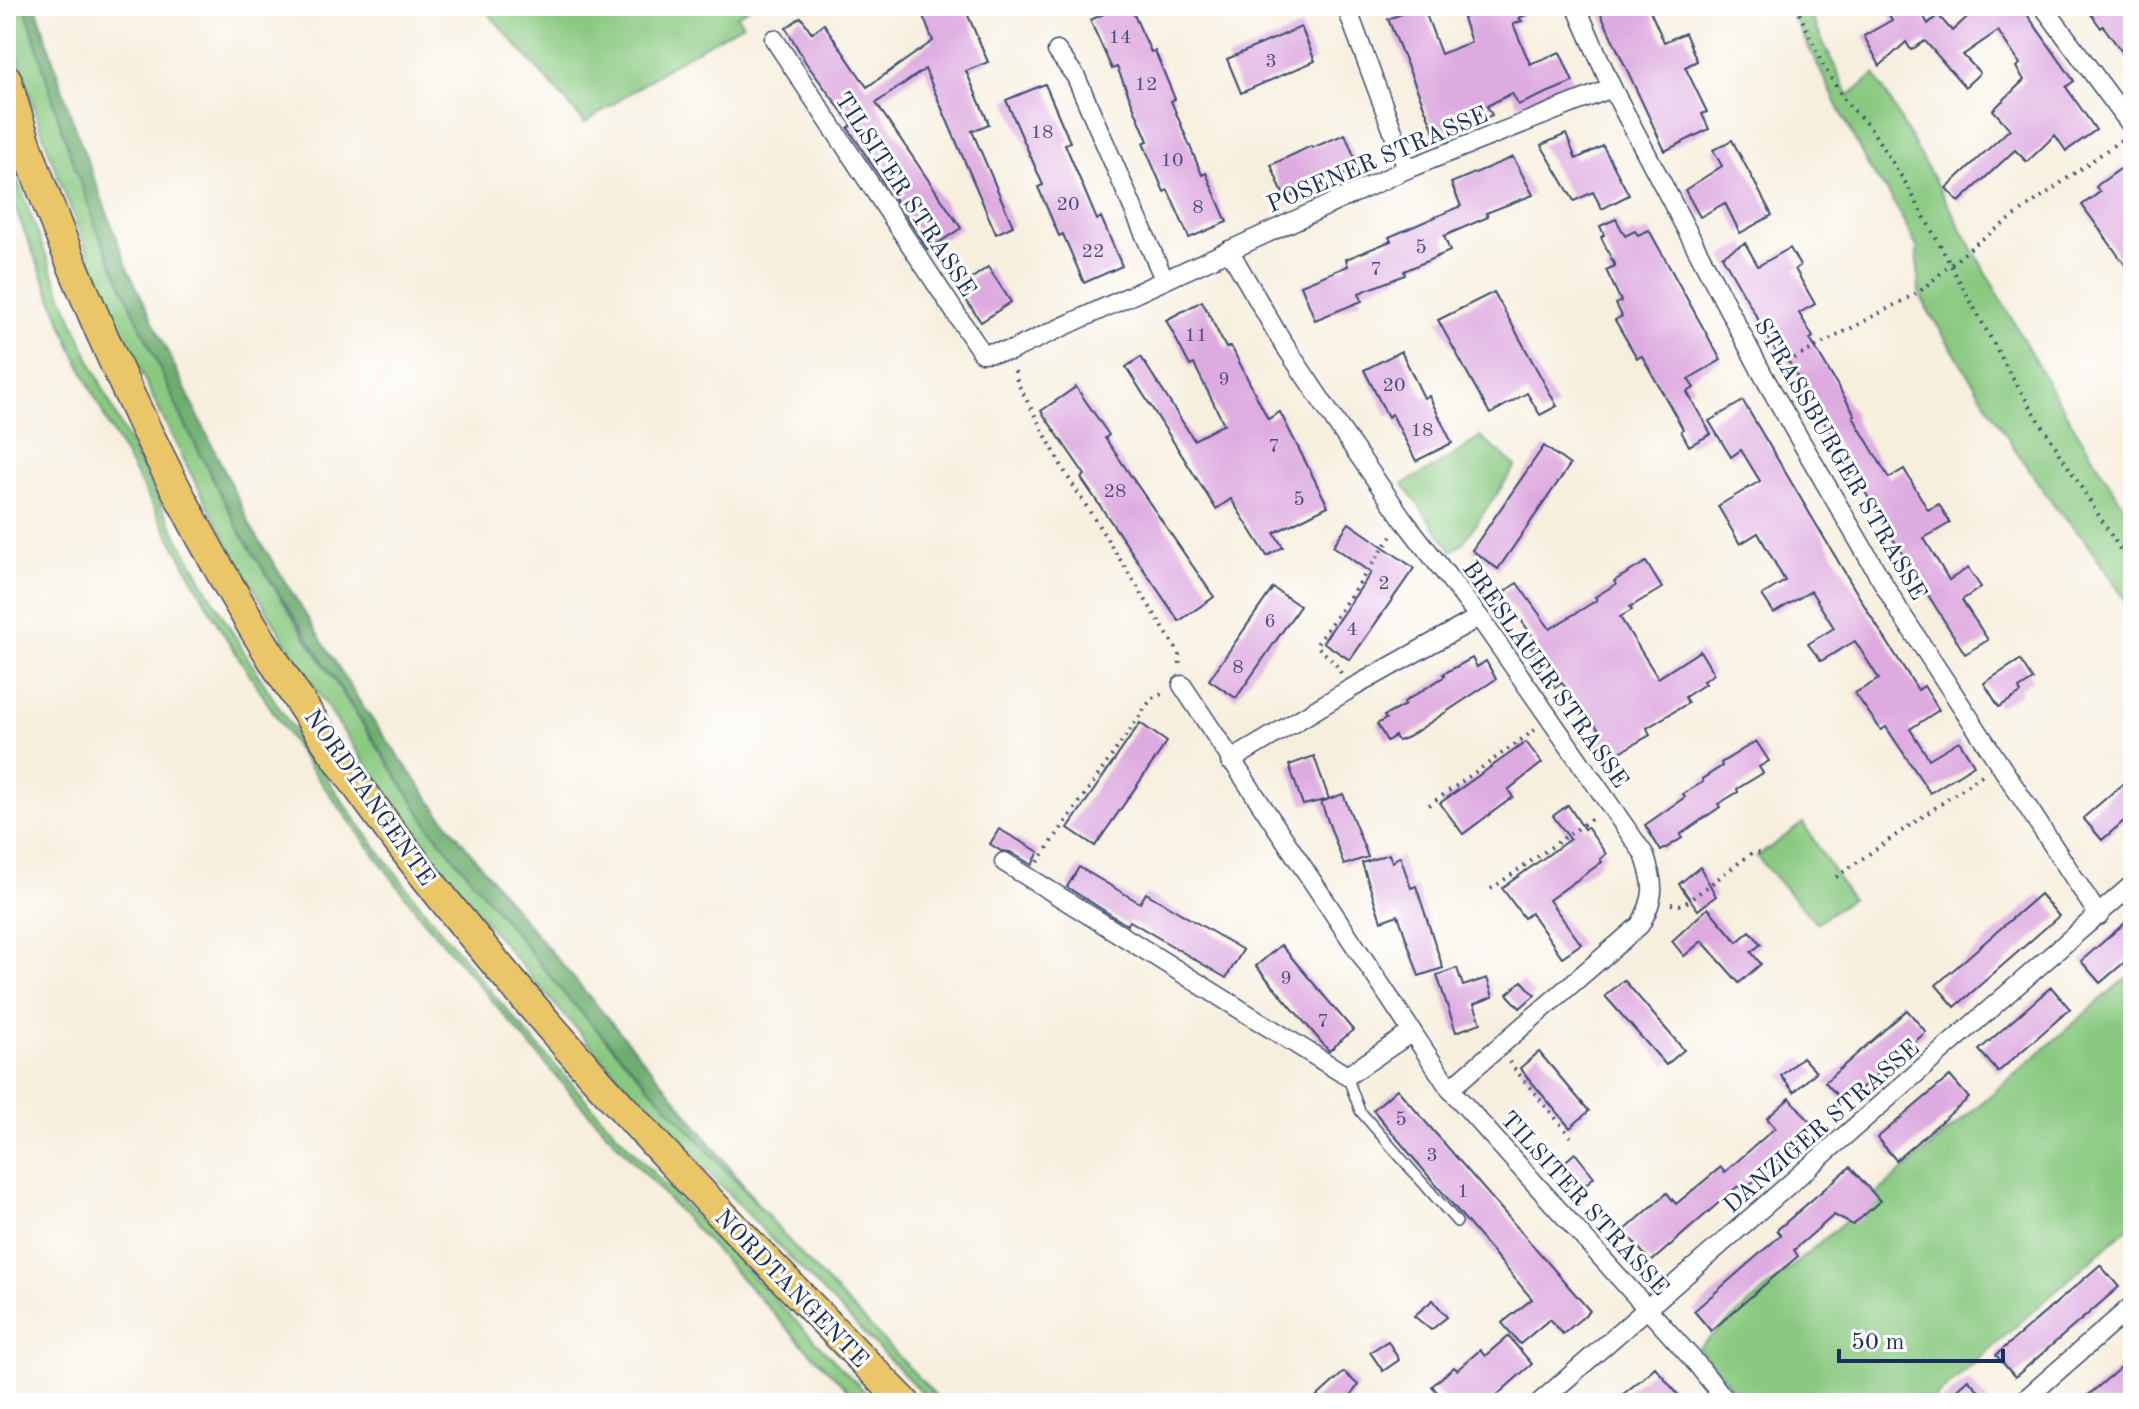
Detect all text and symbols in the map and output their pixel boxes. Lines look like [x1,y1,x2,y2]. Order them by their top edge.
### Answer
house number: 14 [1108,28,1132,48]
house number: 3 [1265,52,1277,72]
house number: 12 [1134,75,1158,95]
street label: TILSITER STRASSE [829,89,979,302]
street label: POSENER STRASSE [1264,103,1492,218]
house number: 18 [1030,123,1054,143]
house number: 10 [1160,151,1184,171]
house number: 20 [1056,195,1080,215]
house number: 8 [1192,198,1204,218]
house number: 5 [1415,238,1427,258]
house number: 22 [1081,242,1105,262]
house number: 7 [1370,260,1382,280]
street label: STRASSBURGER STRASSE [1749,315,1930,605]
house number: 11 [1184,326,1208,346]
house number: 9 [1218,370,1230,390]
house number: 20 [1382,376,1406,396]
house number: 18 [1410,421,1434,441]
house number: 7 [1268,437,1280,457]
house number: 28 [1103,482,1127,502]
house number: 5 [1293,490,1305,510]
street label: BRESLAUER STRASSE [1457,557,1632,793]
house number: 2 [1378,574,1390,594]
house number: 6 [1264,612,1276,632]
house number: 4 [1346,620,1358,640]
house number: 8 [1232,658,1244,678]
street label: NORDTANGENTE [299,706,438,891]
house number: 9 [1280,969,1292,989]
house number: 7 [1317,1012,1329,1032]
street label: DANZIGER STRASSE [1720,1036,1925,1219]
street label: TILSITER STRASSE [1495,1108,1672,1301]
house number: 5 [1395,1110,1407,1130]
house number: 3 [1426,1146,1438,1166]
house number: 1 [1457,1182,1469,1202]
street label: NORDTANGENTE [709,1206,872,1373]
scale bar [1839,1313,2003,1363]
text: 50 m [1851,1331,1905,1355]

